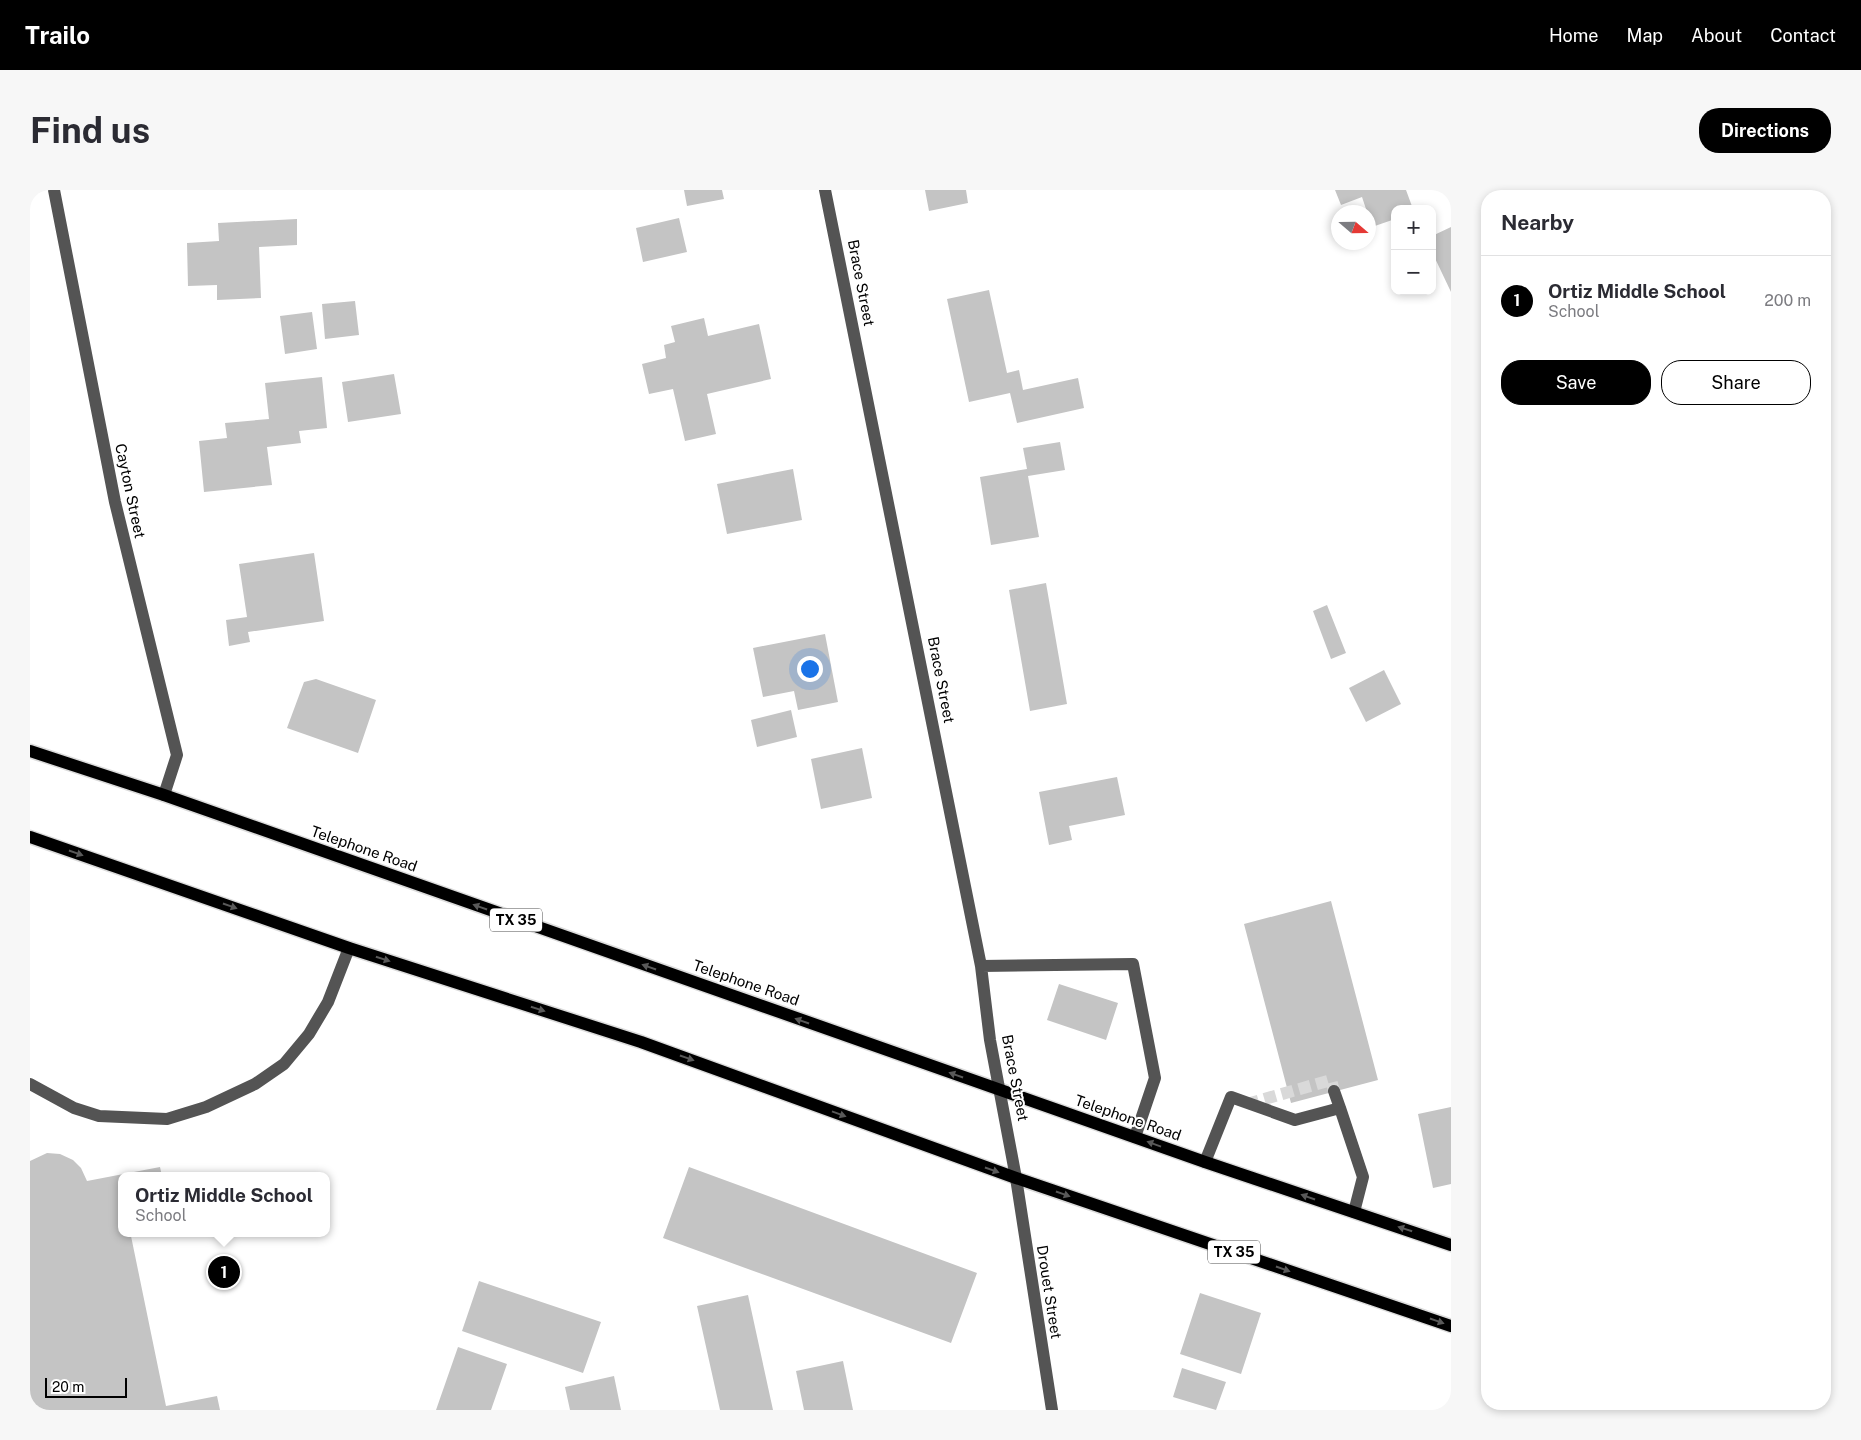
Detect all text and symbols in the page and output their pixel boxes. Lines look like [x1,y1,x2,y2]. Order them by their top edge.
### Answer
text: Trailo [25,21,90,49]
text: Home [1549,25,1599,46]
text: Map [1627,25,1663,46]
text: About [1691,25,1742,46]
text: Contact [1770,25,1836,46]
button: Directions [1699,108,1831,153]
text: Find us [30,110,150,151]
north arrow [1331,205,1376,250]
map controls [1391,205,1436,295]
button: + [1391,205,1436,250]
text: Nearby [1501,210,1574,235]
street label: Brace Street [845,238,878,328]
button: − [1391,250,1436,295]
text: Ortiz Middle School [1548,280,1726,302]
text: 1 [1514,291,1520,310]
text: 200 m [1764,291,1811,310]
text: School [1548,302,1599,321]
button: Save [1501,360,1651,405]
button: Share [1661,360,1811,405]
street label: Cayton Street [112,442,149,540]
street label: Brace Street [925,635,958,725]
your location [797,656,823,682]
street label: Telephone Road [309,822,420,875]
one-way arrow [69,849,84,857]
one-way arrow [222,903,237,910]
one-way arrow [472,903,487,910]
road number: TX 35 [490,908,542,932]
one-way arrow [376,955,391,963]
street label: Telephone Road [691,956,802,1009]
one-way arrow [642,963,657,970]
one-way arrow [531,1005,546,1013]
one-way arrow [795,1017,810,1024]
street label: Brace Street [999,1033,1032,1123]
one-way arrow [680,1054,695,1062]
one-way arrow [948,1071,963,1078]
street label: Telephone Road [1073,1091,1184,1144]
one-way arrow [832,1111,847,1118]
one-way arrow [1146,1140,1161,1148]
one-way arrow [985,1166,1000,1174]
popup [118,1172,330,1237]
text: Ortiz Middle School [135,1184,313,1206]
one-way arrow [1055,1191,1070,1198]
one-way arrow [1300,1192,1315,1200]
text: School [135,1206,187,1225]
one-way arrow [1397,1225,1412,1232]
road number: TX 35 [1208,1240,1260,1264]
street label: Drouet Street [1034,1244,1065,1340]
pin: 1 [208,1253,240,1291]
one-way arrow [1276,1265,1291,1273]
one-way arrow [1429,1318,1444,1325]
scale bar [45,1375,128,1398]
text: 20 m [52,1379,84,1395]

